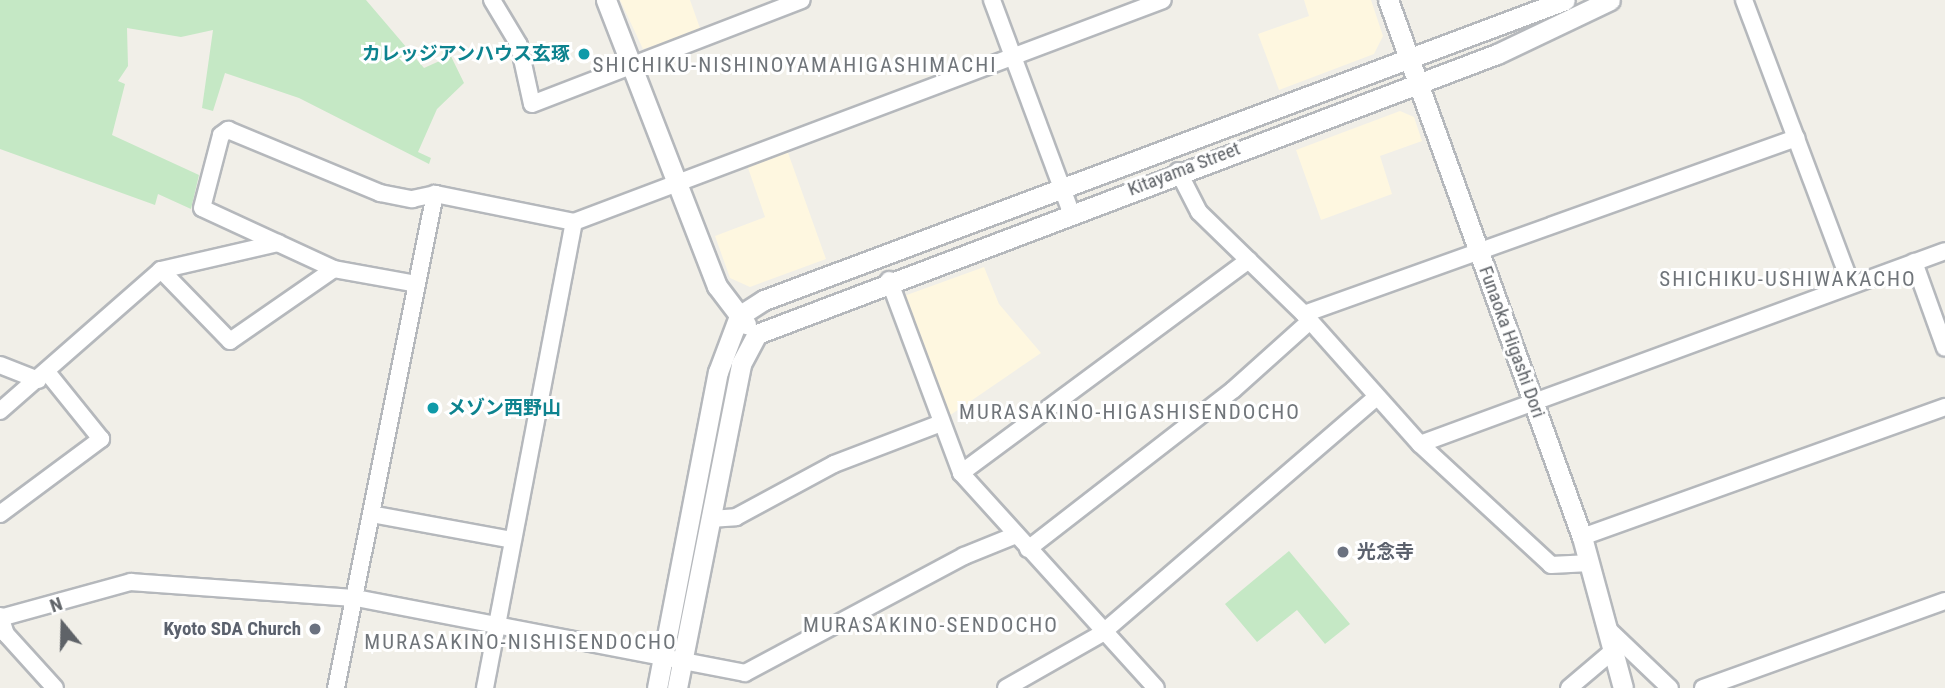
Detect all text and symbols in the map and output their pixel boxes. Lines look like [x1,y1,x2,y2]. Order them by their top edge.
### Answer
place label: カレッジアンハウス玄琢 [361,43,570,65]
marker: カレッジアンハウス玄琢 [576,46,592,62]
district label: SHICHIKU-NISHINOYAMAHIGASHIMACHI [597,52,993,78]
street label: Kitayama Street [1125,137,1243,201]
street label: Funaoka Higashi Dori [1474,263,1550,421]
district label: SHICHIKU-USHIWAKACHO [1662,266,1914,292]
place label: メゾン西野山 [447,397,561,419]
district label: MURASAKINO-HIGASHISENDOCHO [962,399,1298,425]
marker: メゾン西野山 [425,400,441,416]
place label: 光念寺 [1357,541,1414,563]
marker: 光念寺 [1335,544,1351,560]
north arrow [28,590,98,660]
text: N [47,592,65,617]
district label: MURASAKINO-SENDOCHO [805,612,1057,638]
place label: Kyoto SDA Church [163,618,301,640]
marker: Kyoto SDA Church [307,621,323,637]
district label: MURASAKINO-NISHISENDOCHO [367,629,675,655]

